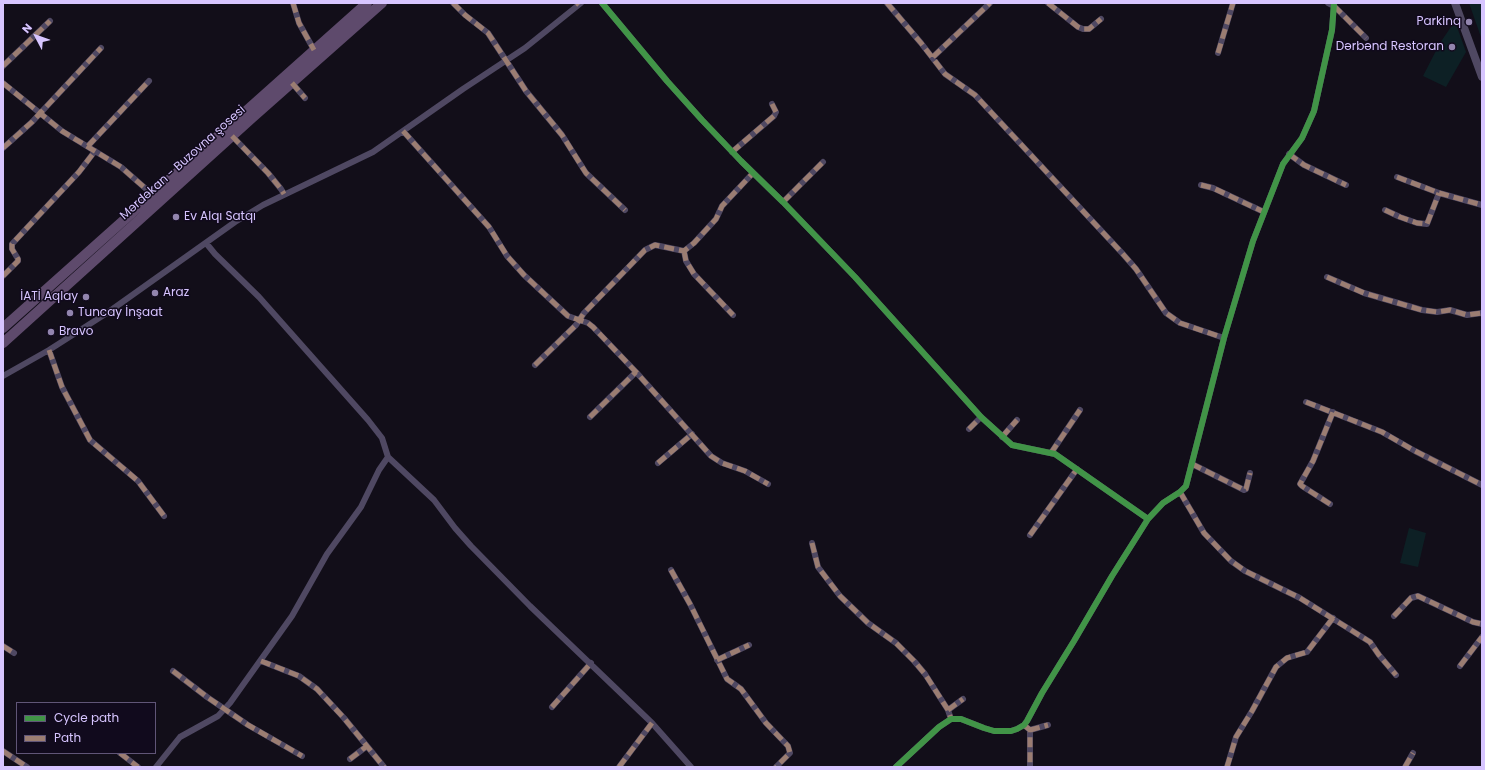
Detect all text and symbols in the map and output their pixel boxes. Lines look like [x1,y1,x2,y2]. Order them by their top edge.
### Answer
place label: Parkinq [1417,15,1461,29]
north arrow [16,16,56,56]
marker: Parkinq [1464,17,1474,27]
text: N [18,20,36,37]
place label: Dərbənd Restoran [1336,40,1444,54]
marker: Dərbənd Restoran [1447,42,1457,52]
street label: Mərdəkan - Buzovna şosesi [117,103,249,223]
place label: Ev Alqı Satqı [184,210,256,224]
marker: Ev Alqı Satqı [171,212,181,222]
place label: Araz [163,286,189,300]
marker: Araz [150,288,160,298]
place label: İATİ Aqlay [20,290,78,304]
marker: İATİ Aqlay [81,292,91,302]
place label: Tuncay İnşaat [78,306,163,320]
marker: Tuncay İnşaat [65,308,75,318]
place label: Bravo [59,325,93,339]
marker: Bravo [46,327,56,337]
legend [16,702,156,754]
text: Cycle path [54,709,119,726]
text: Path [54,729,81,746]

